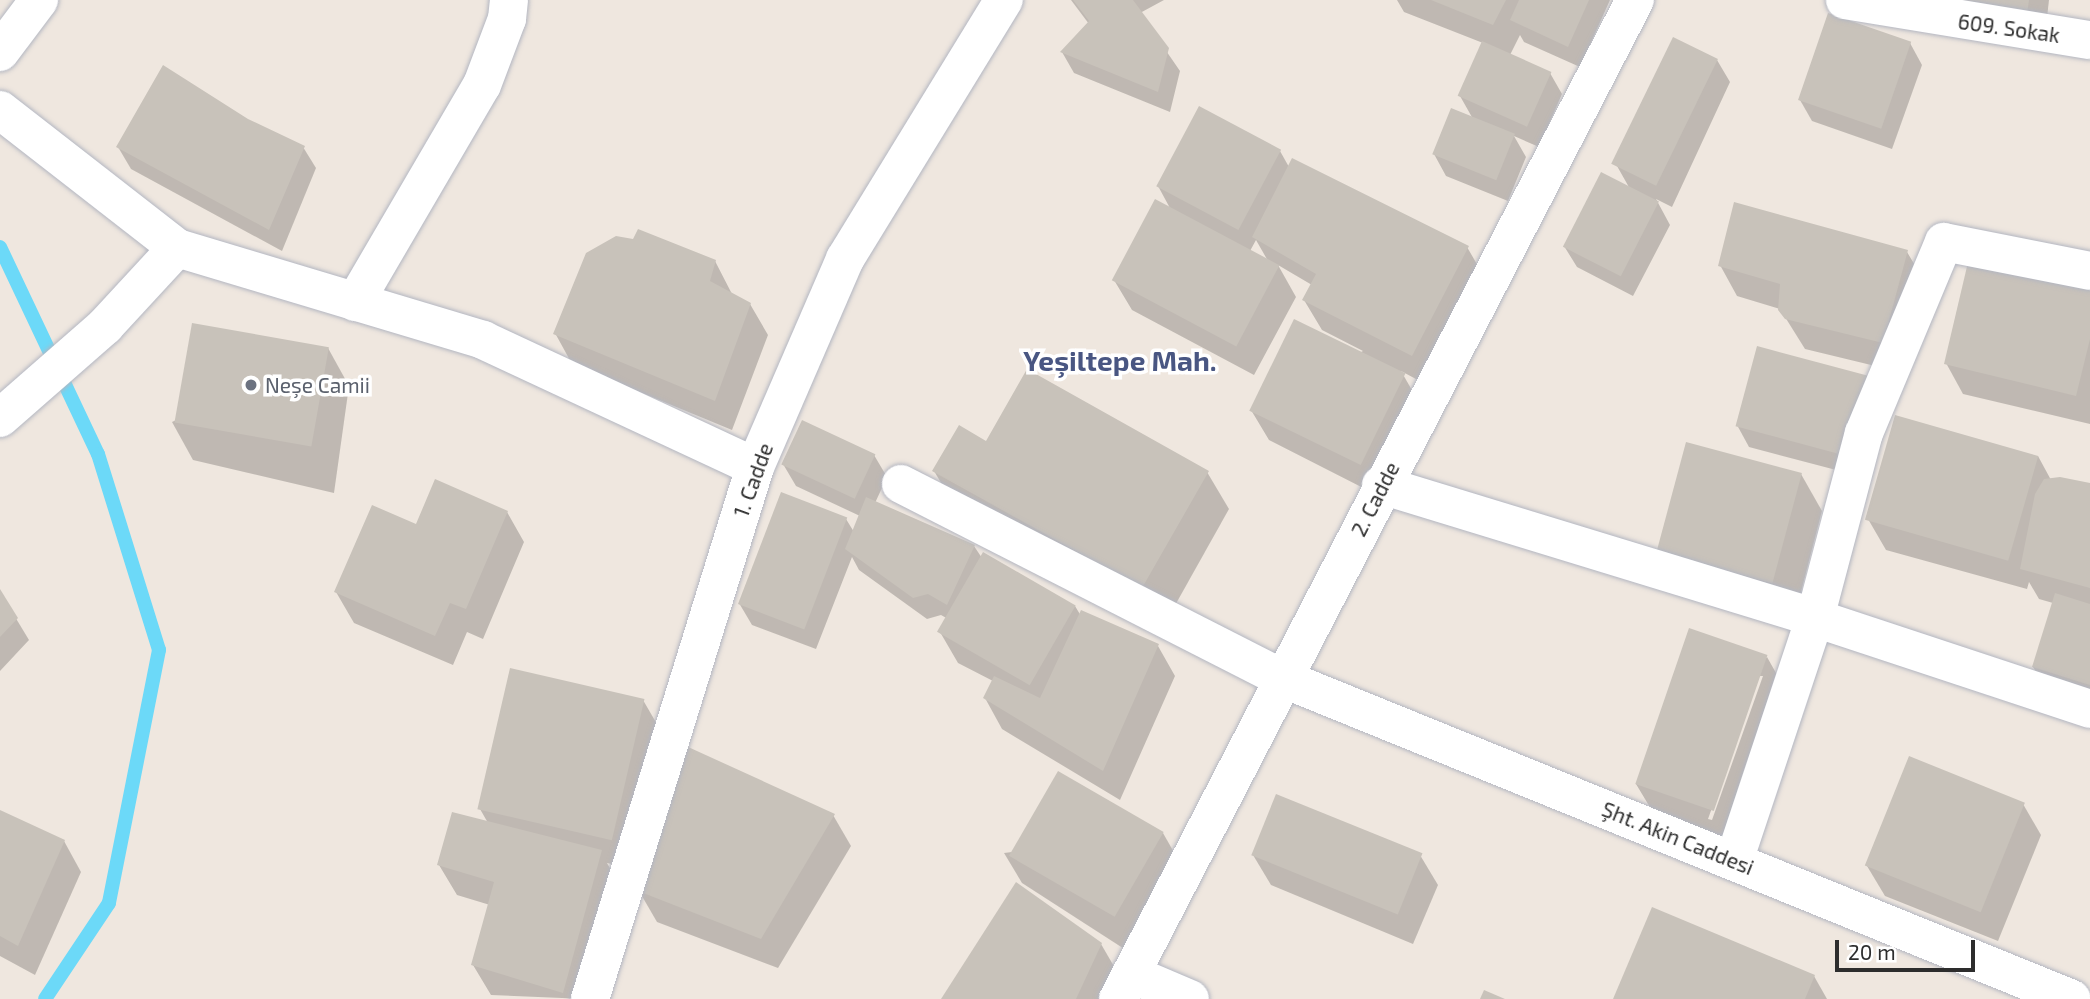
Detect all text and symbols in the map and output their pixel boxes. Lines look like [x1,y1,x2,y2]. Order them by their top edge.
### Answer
street label: 609. Sokak [1956,8,2062,48]
district label: Yeşiltepe Mah. [1023,343,1217,377]
place label: Neşe Camii [265,372,370,398]
marker: Neşe Camii [243,377,259,393]
street label: 1. Cadde [728,440,778,520]
street label: 2. Cadde [1346,458,1404,540]
street label: Şht. Akin Caddesi [1598,796,1758,880]
scale bar [1838,926,1978,970]
text: 20 m [1848,939,1896,964]

